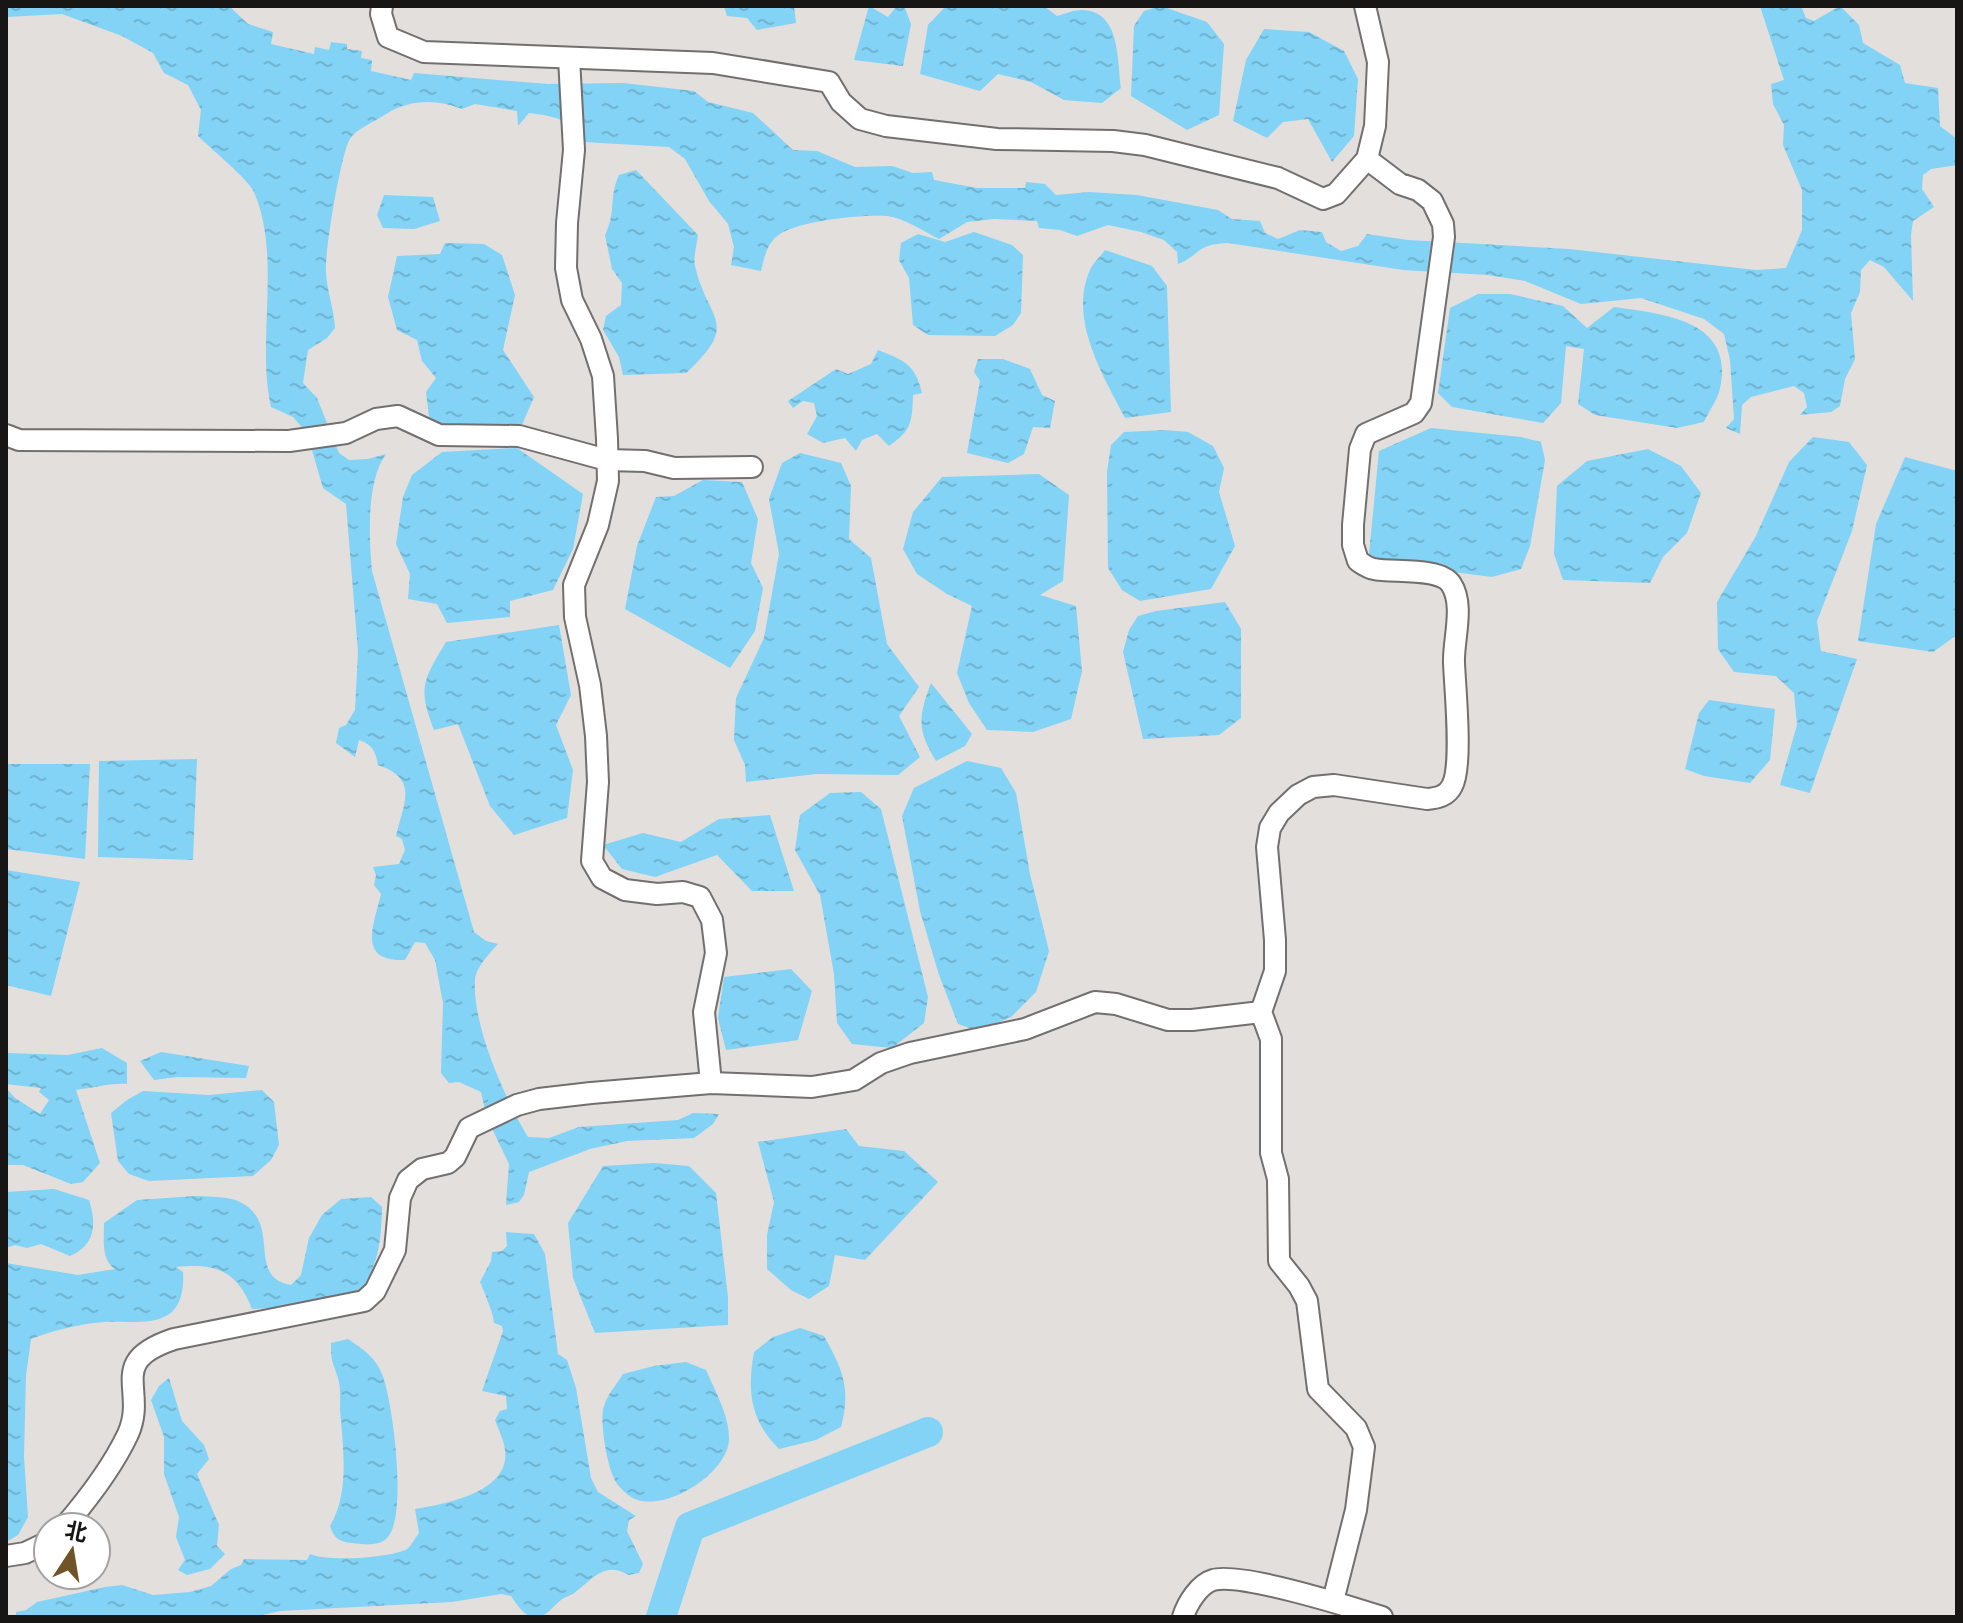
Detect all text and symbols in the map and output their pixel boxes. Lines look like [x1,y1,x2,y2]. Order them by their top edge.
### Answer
north arrow [32,1511,112,1591]
text: 北 [62,1515,90,1549]

